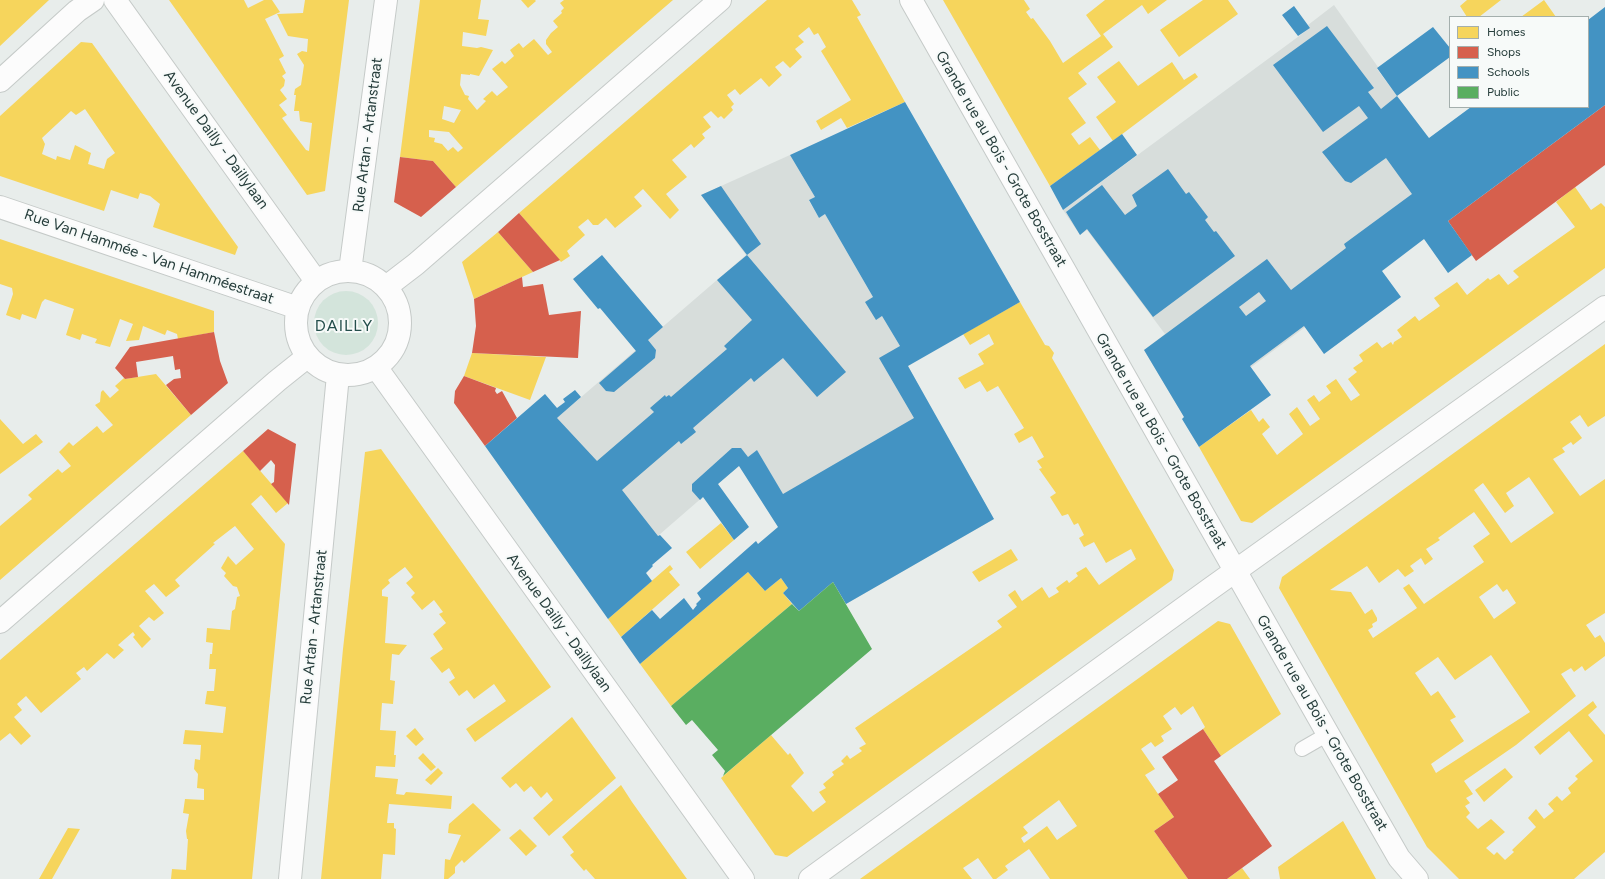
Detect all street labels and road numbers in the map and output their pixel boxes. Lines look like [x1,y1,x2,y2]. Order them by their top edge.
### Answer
street label: Grande rue au Bois - Grote Bosstraat [932,48,1070,270]
street label: Rue Artan - Artanstraat [350,57,386,213]
street label: Avenue Dailly - Daillylaan [160,67,272,213]
street label: Rue Van Hammée - Van Hamméestraat [22,206,276,308]
street label: Grande rue au Bois - Grote Bosstraat [1092,330,1230,552]
street label: Rue Artan - Artanstraat [297,549,331,705]
street label: Avenue Dailly - Daillylaan [503,550,615,696]
street label: Grande rue au Bois - Grote Bosstraat [1253,612,1391,834]

